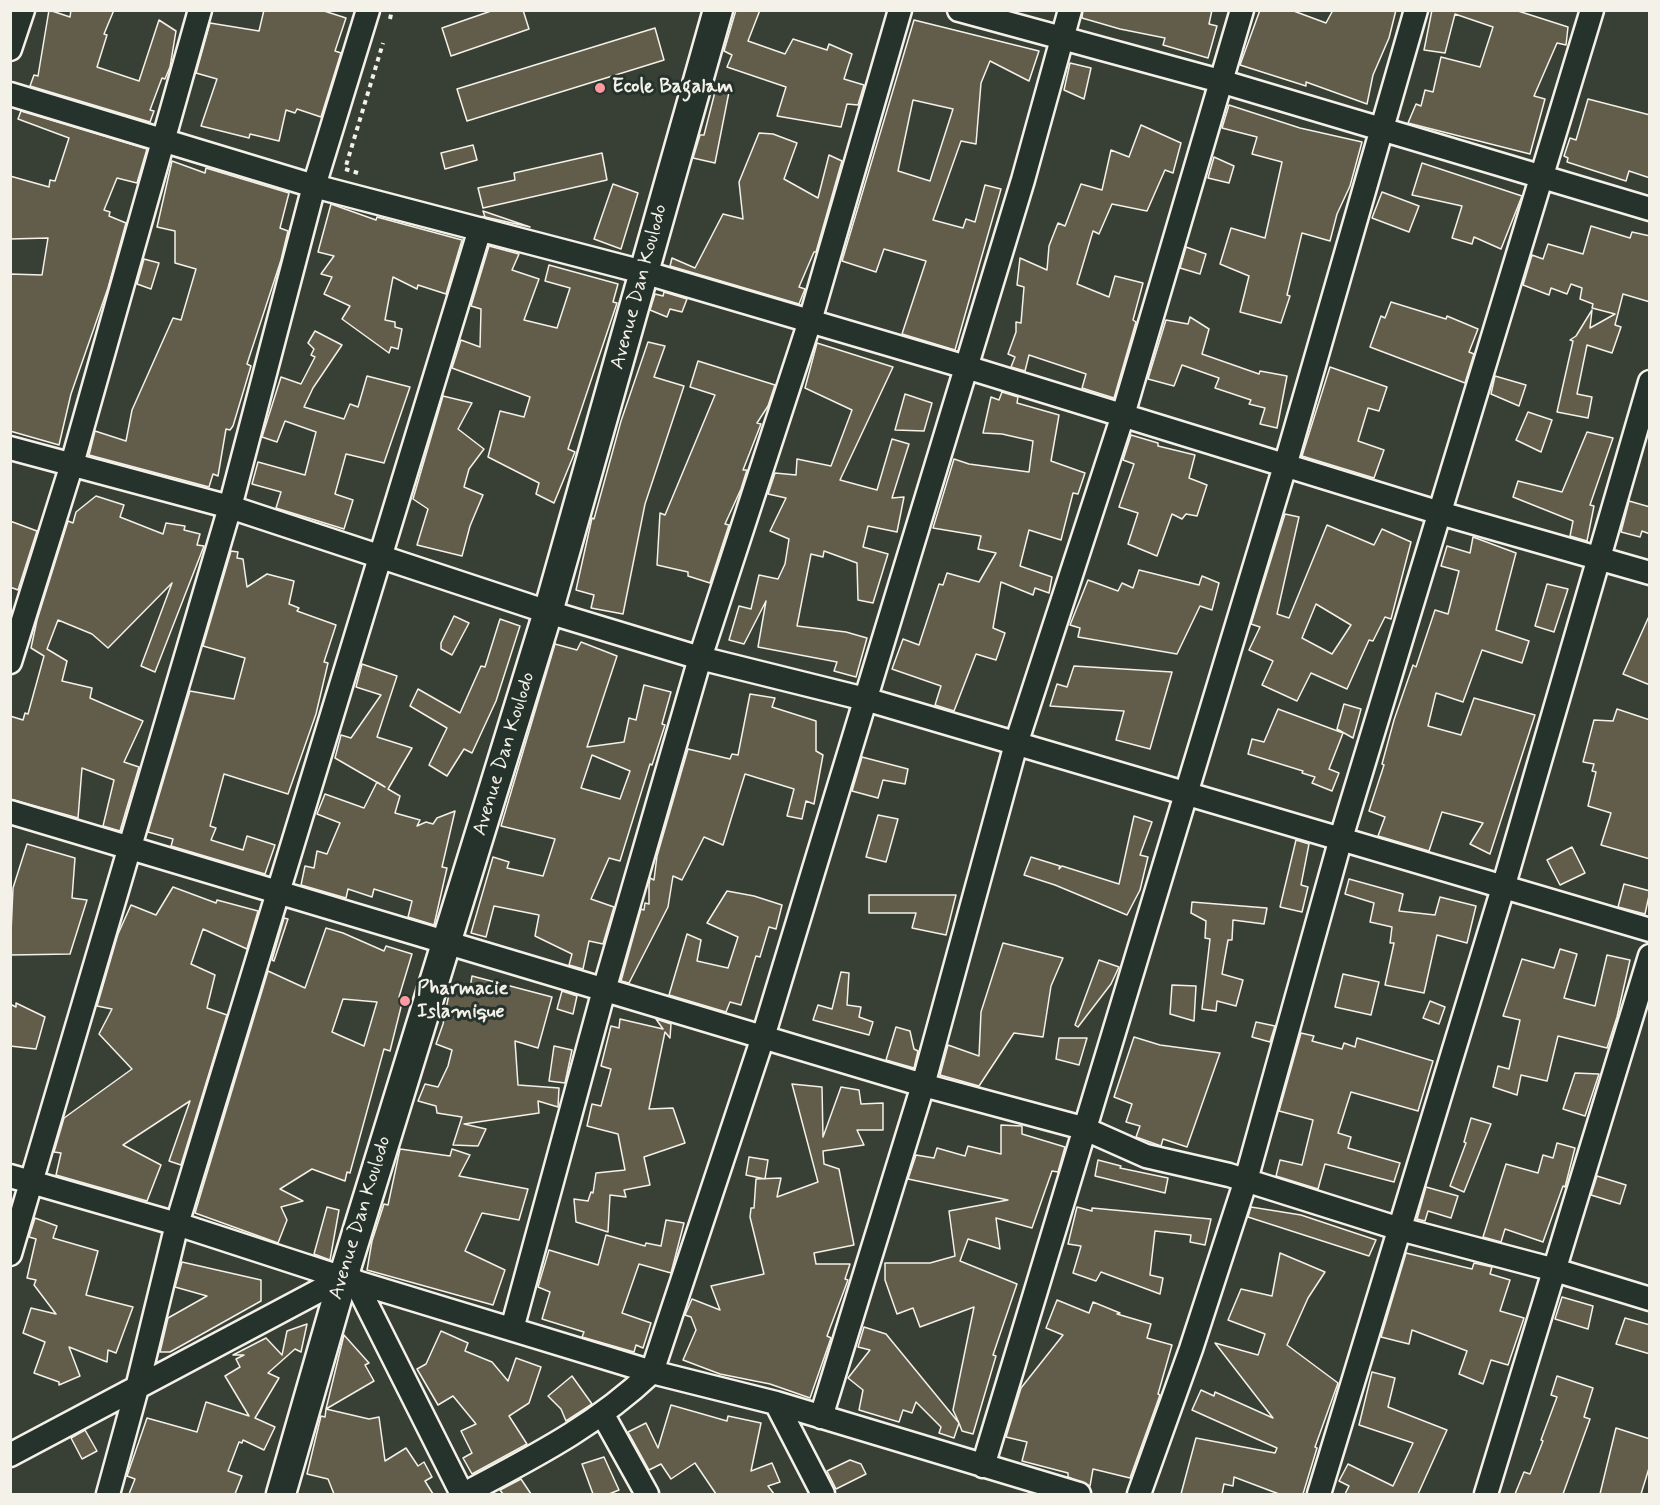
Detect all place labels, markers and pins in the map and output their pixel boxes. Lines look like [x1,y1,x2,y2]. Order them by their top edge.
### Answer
place label: Ecole Bagalam [612,76,733,100]
marker: Ecole Bagalam [593,81,607,95]
place label: Pharmacie Islamique [417,978,508,1025]
marker: Pharmacie Islamique [398,994,412,1008]

